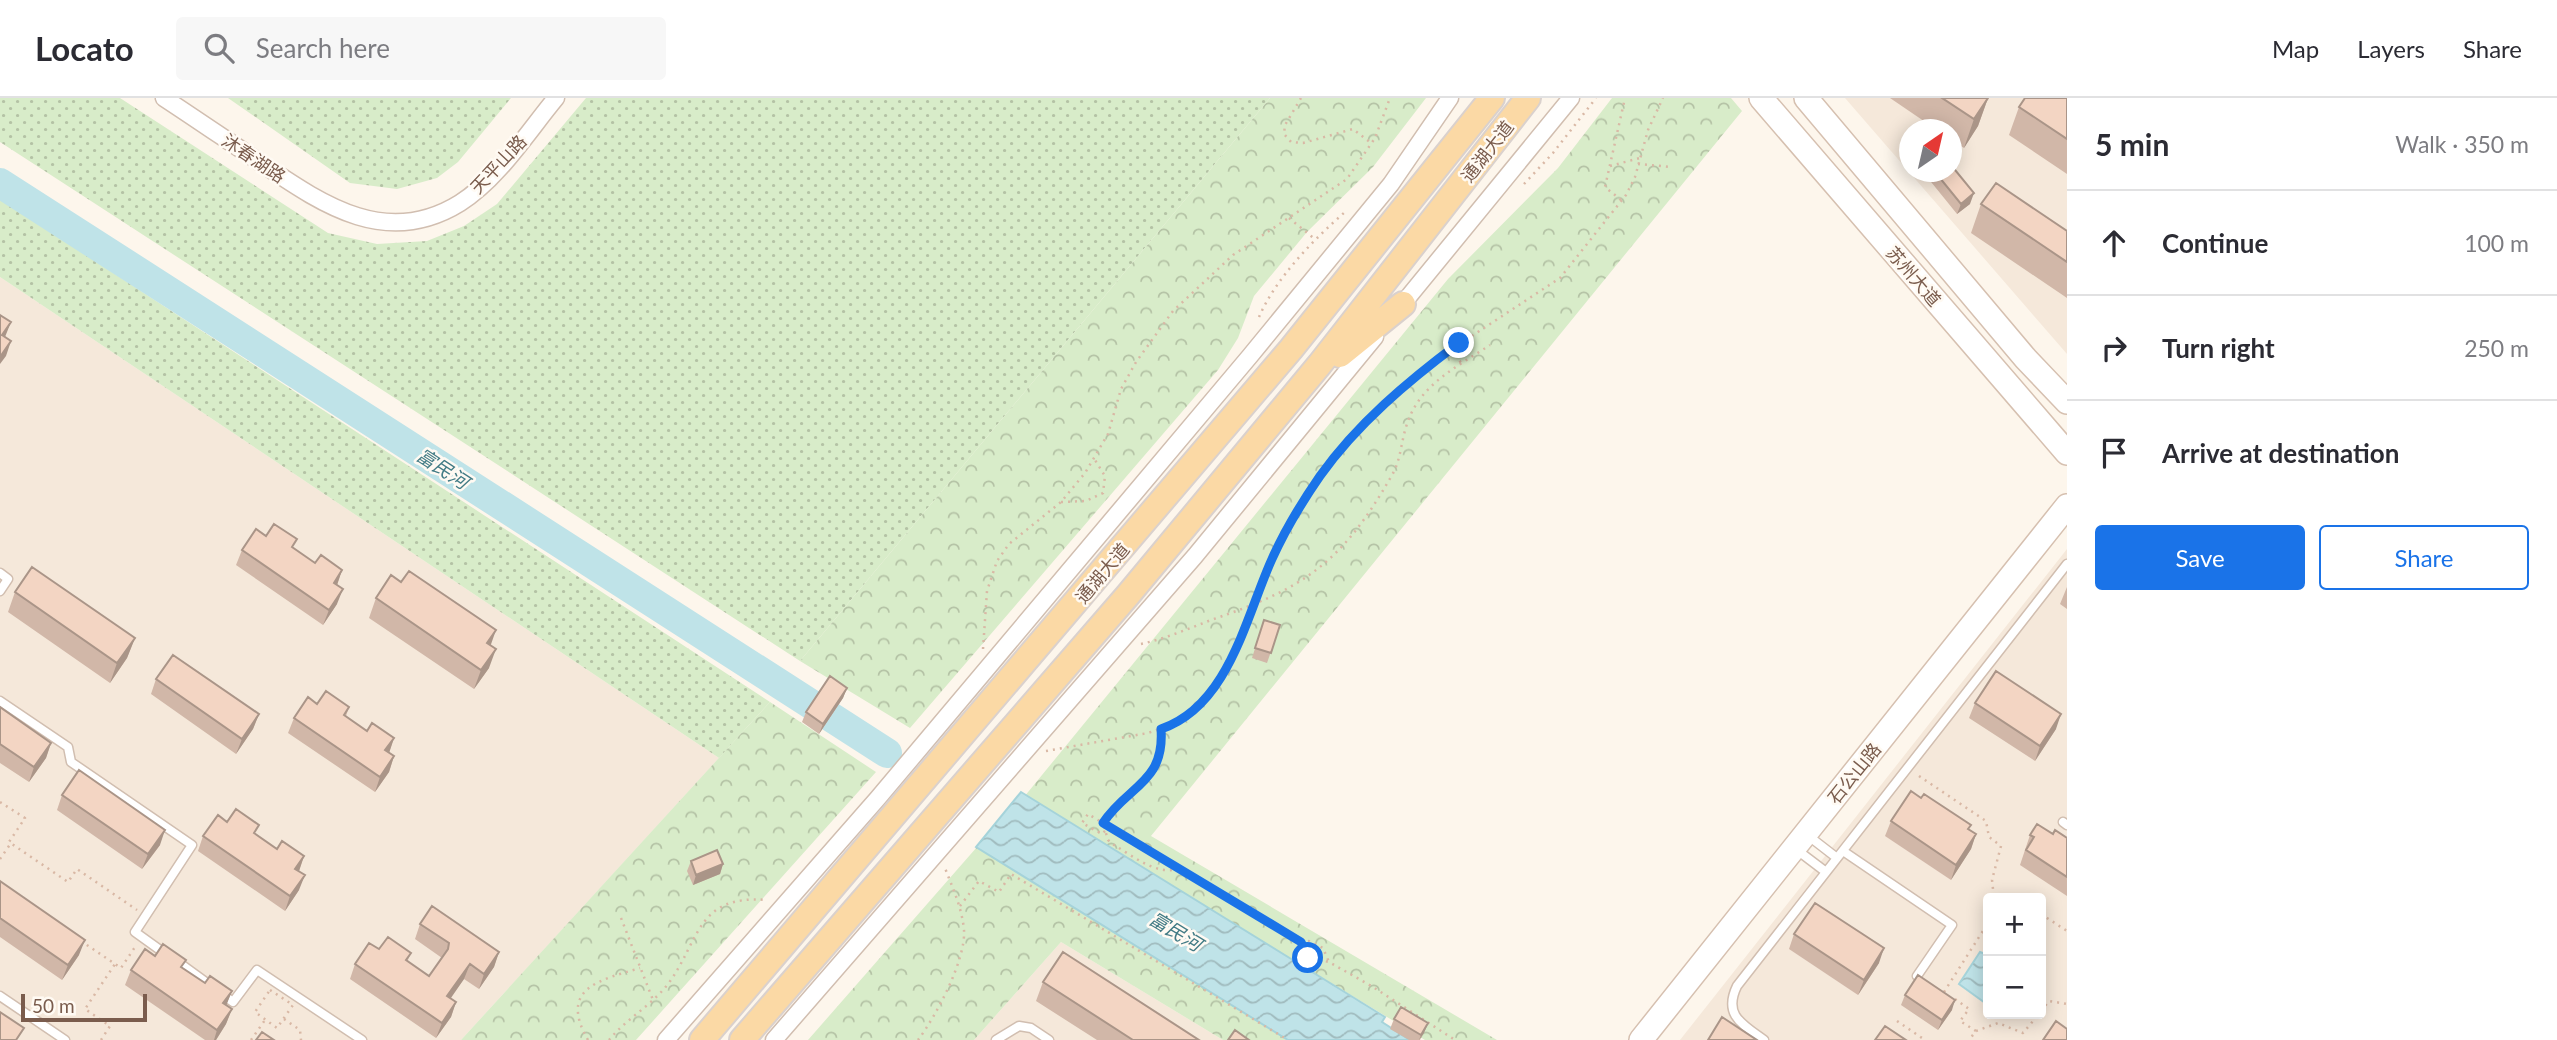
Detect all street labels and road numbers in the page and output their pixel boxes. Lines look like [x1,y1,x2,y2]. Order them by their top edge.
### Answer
street label: 通湖大道 [1456,116,1518,186]
street label: 沐春湖路 [218,129,290,187]
street label: 天平山路 [465,130,531,198]
street label: 苏州大道 [1882,242,1946,310]
street label: 通湖大道 [1070,538,1134,608]
street label: 石公山路 [1823,738,1885,808]

